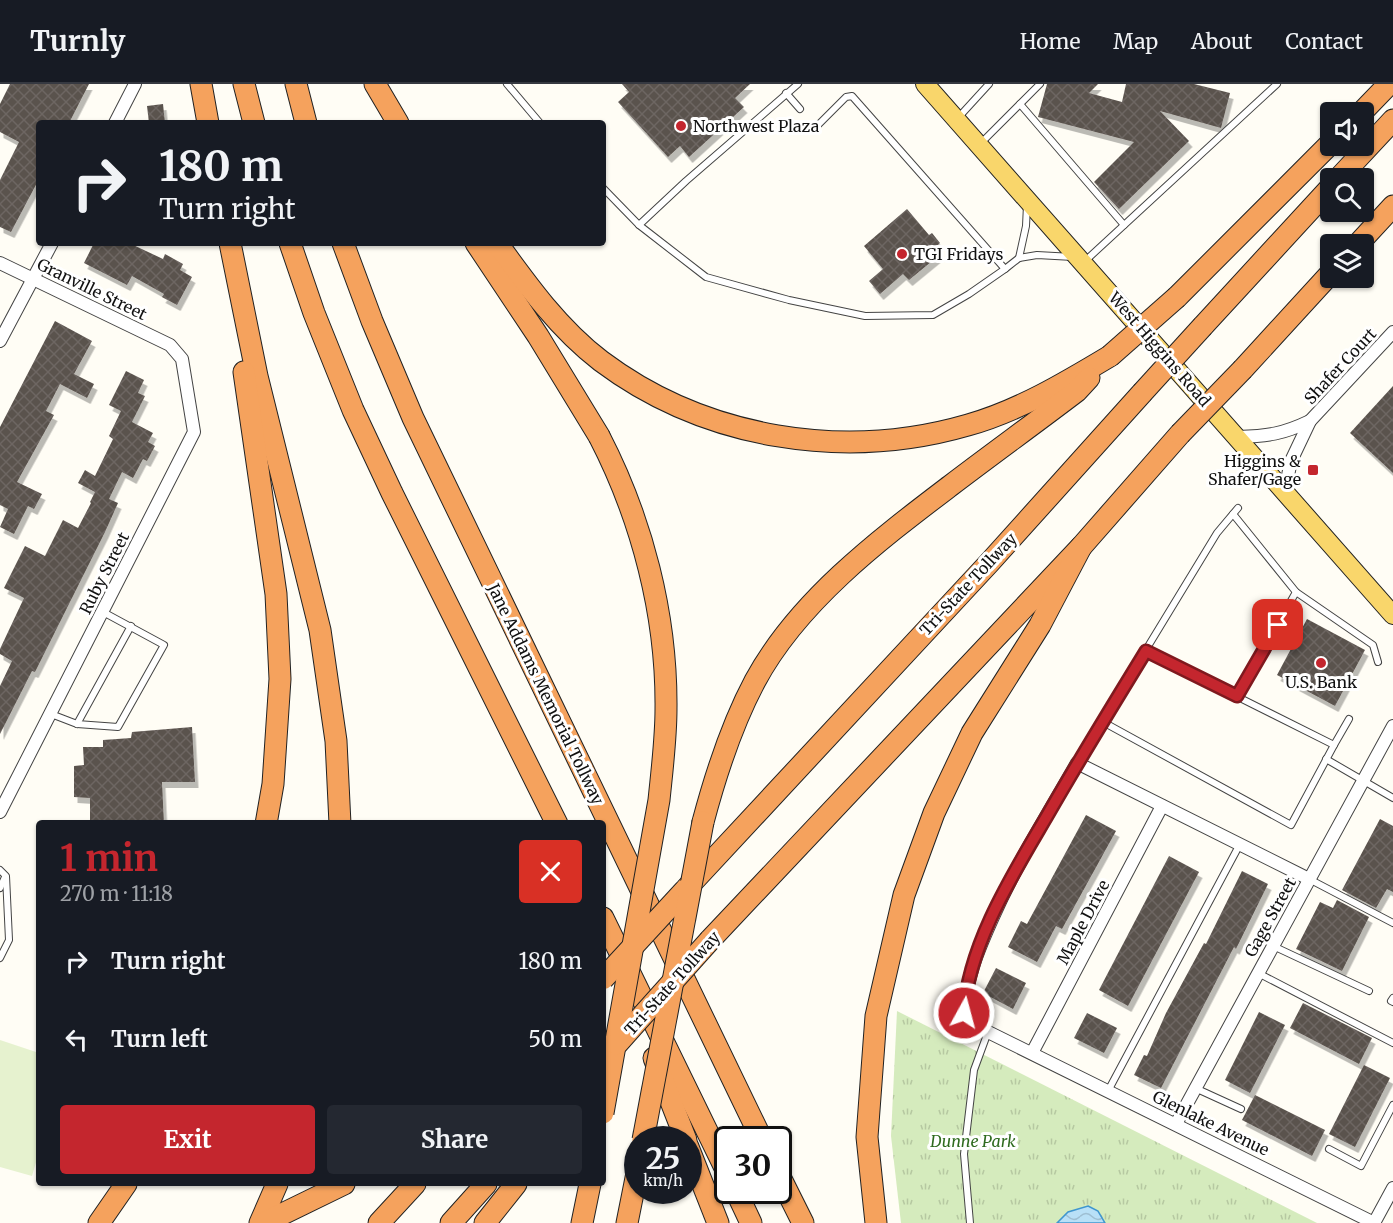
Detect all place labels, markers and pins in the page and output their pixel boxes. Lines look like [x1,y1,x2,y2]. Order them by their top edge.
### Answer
place label: Northwest Plaza [693,116,820,136]
marker: Northwest Plaza [674,119,688,133]
place label: TGI Fridays [914,244,1003,264]
marker: TGI Fridays [895,247,909,261]
place label: Higgins & Shafer/Gage [1208,451,1301,489]
marker: Higgins & Shafer/Gage [1306,463,1320,477]
pin [1252,599,1303,650]
marker: U.S. Bank [1314,656,1328,670]
place label: U.S. Bank [1285,672,1358,692]

